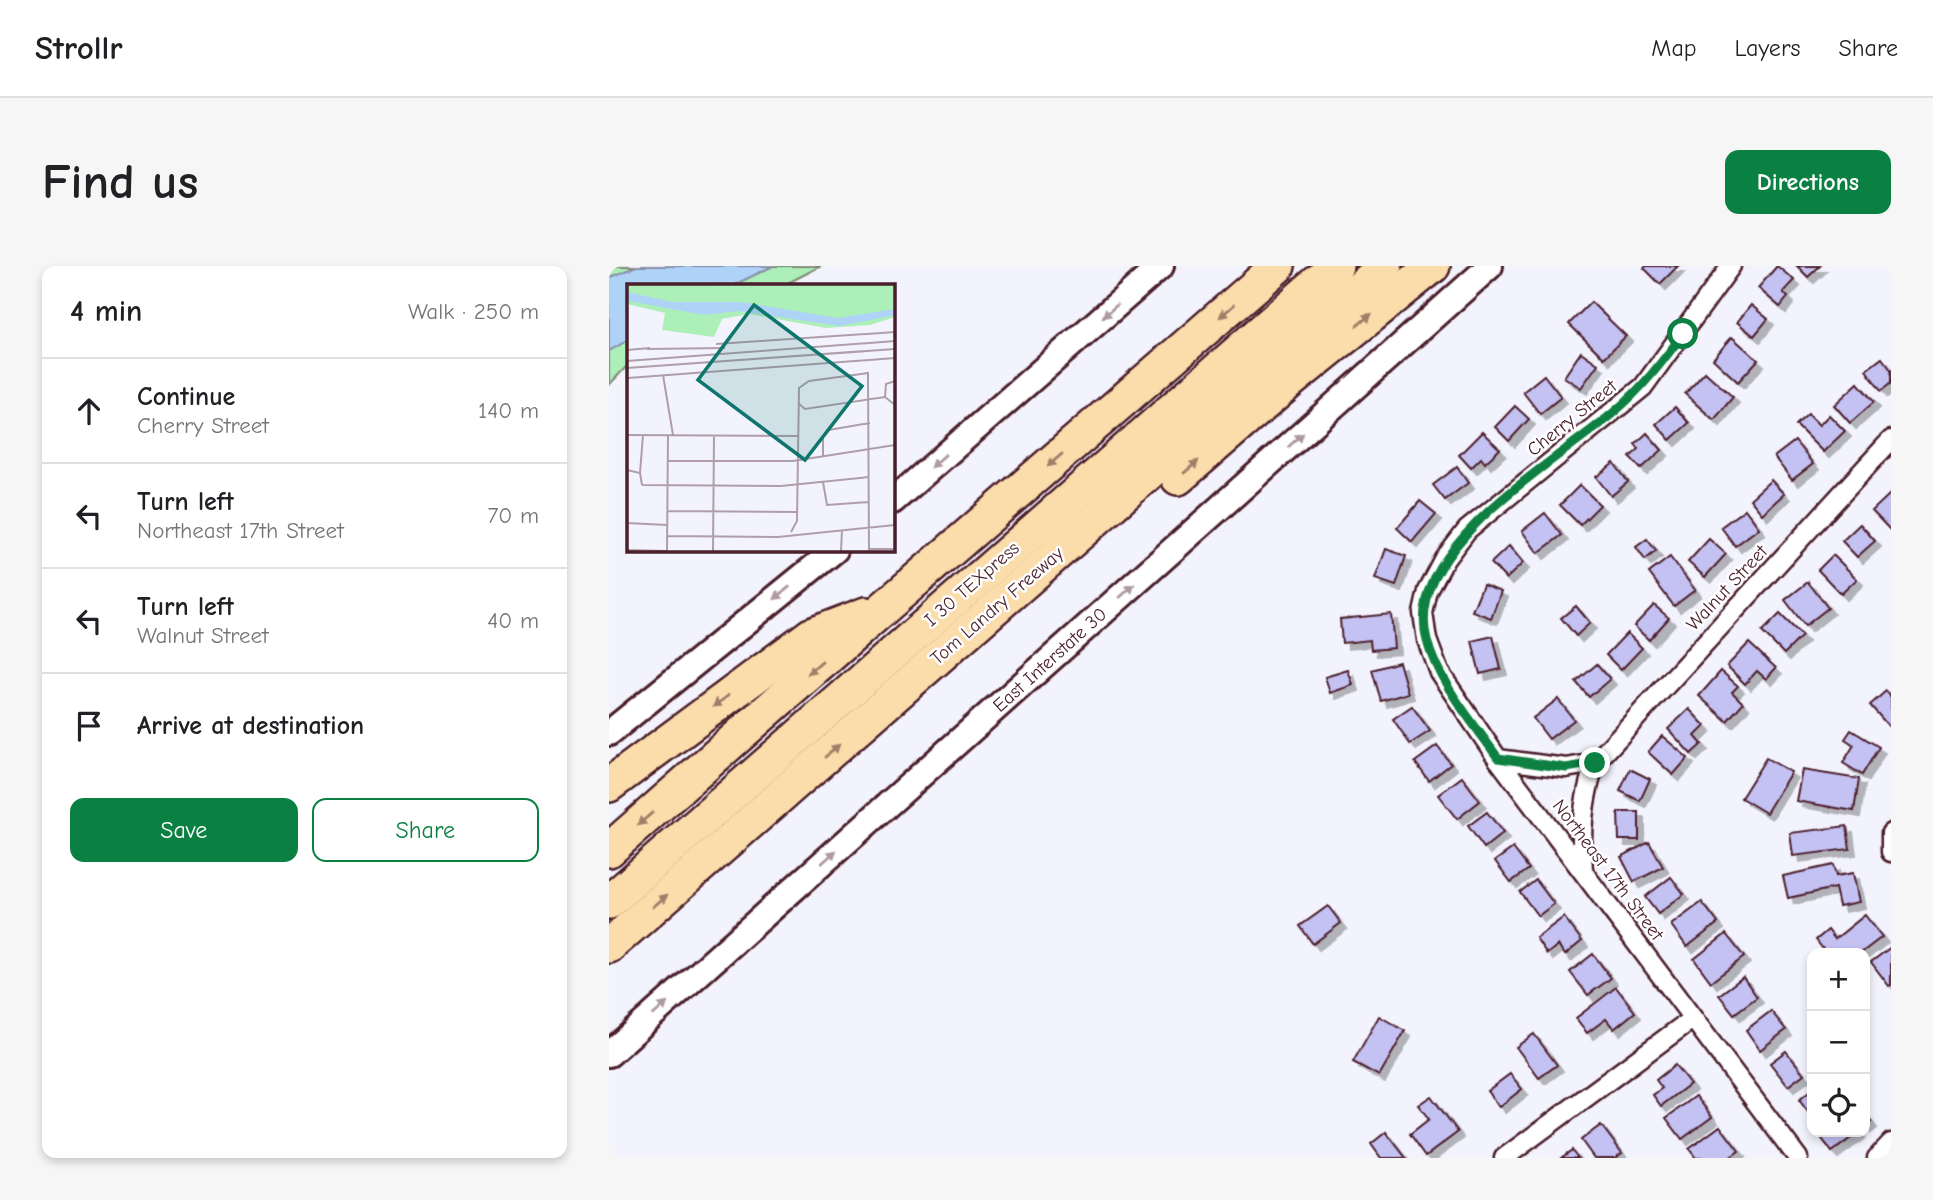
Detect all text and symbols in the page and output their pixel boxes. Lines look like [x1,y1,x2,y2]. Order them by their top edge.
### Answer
text: Strollr [35,29,123,67]
text: Map [1651,34,1697,62]
text: Layers [1735,34,1800,62]
text: Share [1838,34,1898,62]
button: Directions [1725,150,1891,214]
text: Find us [42,154,198,210]
inset map [627,284,894,551]
text: 4 min [70,294,142,329]
text: Walk · 250 m [408,298,539,325]
one-way arrow [1101,303,1118,318]
one-way arrow [1218,303,1235,318]
one-way arrow [1356,313,1373,328]
route start [1667,318,1698,349]
street label: Cherry Street [1523,375,1622,461]
text: Continue [137,382,235,412]
icon: ahead [70,392,108,430]
text: 140 m [478,397,539,424]
text: Cherry Street [137,412,269,439]
one-way arrow [1288,432,1305,448]
one-way arrow [1046,452,1063,467]
one-way arrow [930,453,947,468]
one-way arrow [1182,459,1200,475]
text: Turn left [137,487,234,517]
icon: left [70,497,108,535]
text: 70 m [487,502,539,529]
text: Northeast 17th Street [137,517,344,544]
street label: I 30 TEXpress [920,537,1024,631]
street label: Walnut Street [1682,540,1773,635]
street label: Tom Landry Freeway [926,542,1068,670]
one-way arrow [1118,583,1136,599]
one-way arrow [773,585,791,600]
text: Turn left [137,592,234,622]
icon: left [70,602,108,640]
street label: East Interstate 30 [989,603,1111,717]
text: 40 m [487,607,539,634]
text: Walnut Street [137,622,269,649]
one-way arrow [806,660,824,676]
one-way arrow [712,694,730,708]
icon: arrive [70,707,108,745]
text: Arrive at destination [137,711,364,741]
one-way arrow [823,744,840,759]
route end [1579,747,1610,778]
street label: Northeast 17th Street [1548,795,1669,945]
button: Save [70,798,298,862]
button: Share [312,798,539,862]
one-way arrow [636,810,653,826]
one-way arrow [821,850,838,865]
one-way arrow [652,894,669,909]
map controls [1807,948,1870,1137]
button: + [1807,948,1870,1011]
one-way arrow [651,1001,669,1017]
button: − [1807,1011,1870,1074]
button: locate [1807,1074,1870,1137]

